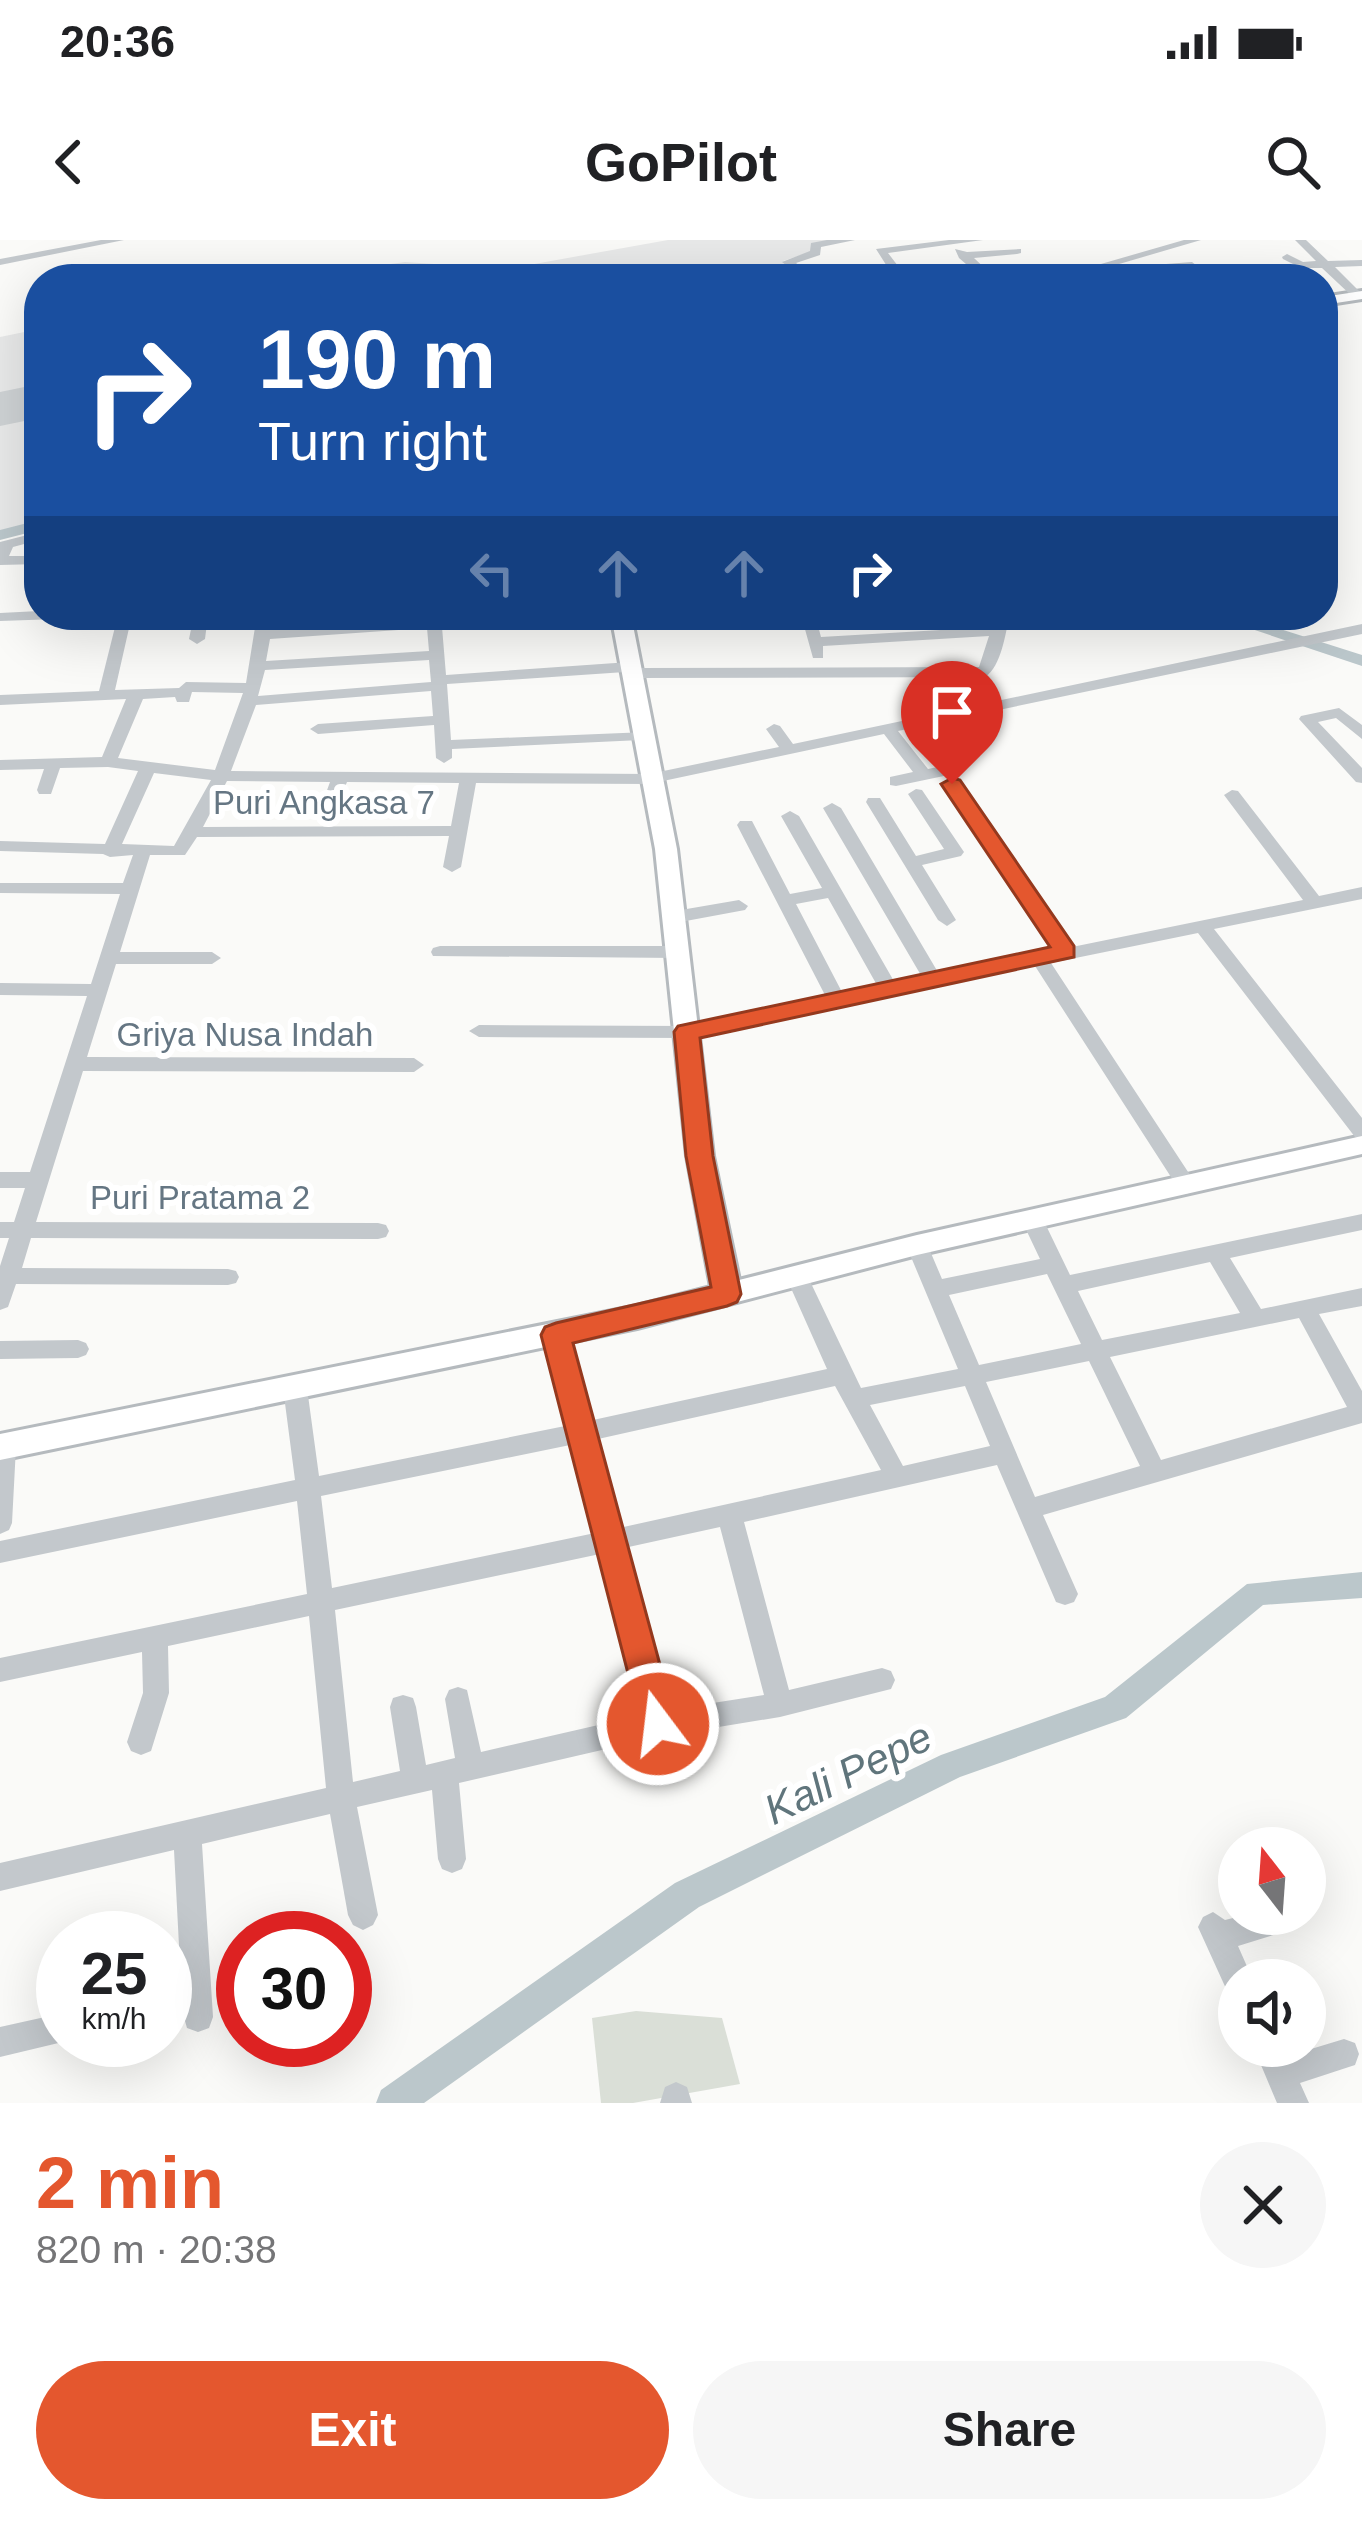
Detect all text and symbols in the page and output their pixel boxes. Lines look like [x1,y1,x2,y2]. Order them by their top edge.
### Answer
text: 20:36 [60,16,175,67]
icon: back [36,129,102,195]
icon: search [1260,129,1326,195]
text: GoPilot [585,132,777,192]
icon: right [60,312,216,468]
text: 190 m [258,312,496,406]
text: Turn right [258,411,487,471]
icon: left [459,540,525,606]
icon: ahead [585,540,651,606]
icon: ahead [711,540,777,606]
icon: right [837,540,903,606]
pin [901,661,1003,784]
icon: arrive [919,679,985,745]
street label: Puri Angkasa 7 [213,784,435,821]
street label: Griya Nusa Indah [117,1016,373,1053]
street label: Puri Pratama 2 [90,1179,310,1216]
position arrow [595,1661,721,1787]
water label: Kali Pepe [757,1712,939,1834]
north arrow [1218,1827,1326,1935]
map controls [1218,1827,1326,2067]
speed limit sign: 30 [216,1911,372,2067]
text: 25 [81,1940,147,2007]
button: sound [1218,1959,1326,2067]
text: km/h [81,2002,147,2035]
button: close [1200,2142,1326,2268]
text: 2 min [36,2143,224,2223]
text: 820 m · 20:38 [36,2228,277,2271]
button: Exit [36,2361,669,2499]
button: Share [693,2361,1326,2499]

